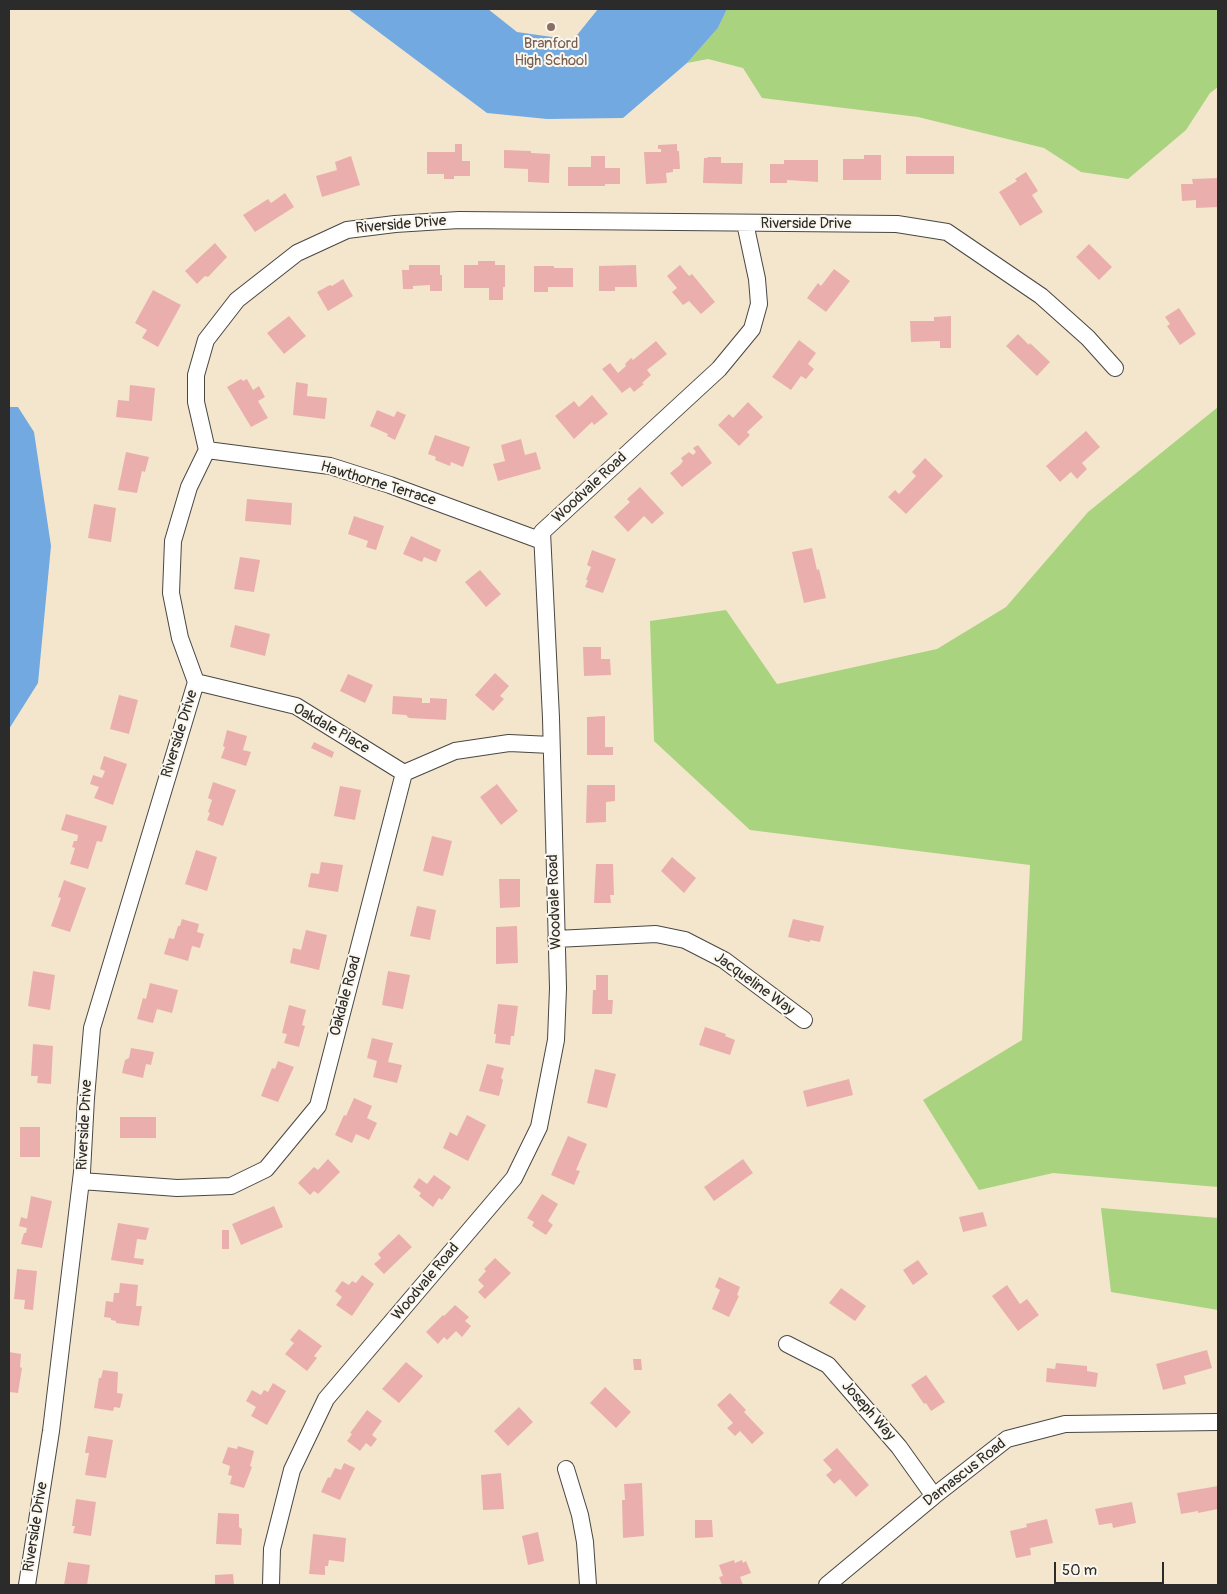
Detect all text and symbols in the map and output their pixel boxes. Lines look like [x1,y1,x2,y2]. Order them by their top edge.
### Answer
marker: Branford High School [545,21,557,33]
place label: Branford High School [514,35,588,70]
street label: Riverside Drive [355,212,447,238]
street label: Riverside Drive [761,215,851,233]
street label: Woodvale Road [549,449,631,527]
street label: Hawthorne Terrace [318,458,438,510]
street label: Riverside Drive [158,688,202,780]
street label: Oakdale Place [290,700,372,758]
street label: Woodvale Road [544,854,566,950]
street label: Jacqueline Way [710,949,798,1019]
street label: Oakdale Road [327,954,365,1038]
street label: Riverside Drive [74,1079,96,1171]
street label: Woodvale Road [388,1240,464,1324]
street label: Joseph Way [837,1378,899,1444]
street label: Damascus Road [920,1435,1010,1511]
street label: Riverside Drive [20,1481,52,1573]
scale bar [1057,1552,1167,1584]
text: 50 m [1062,1561,1097,1580]

